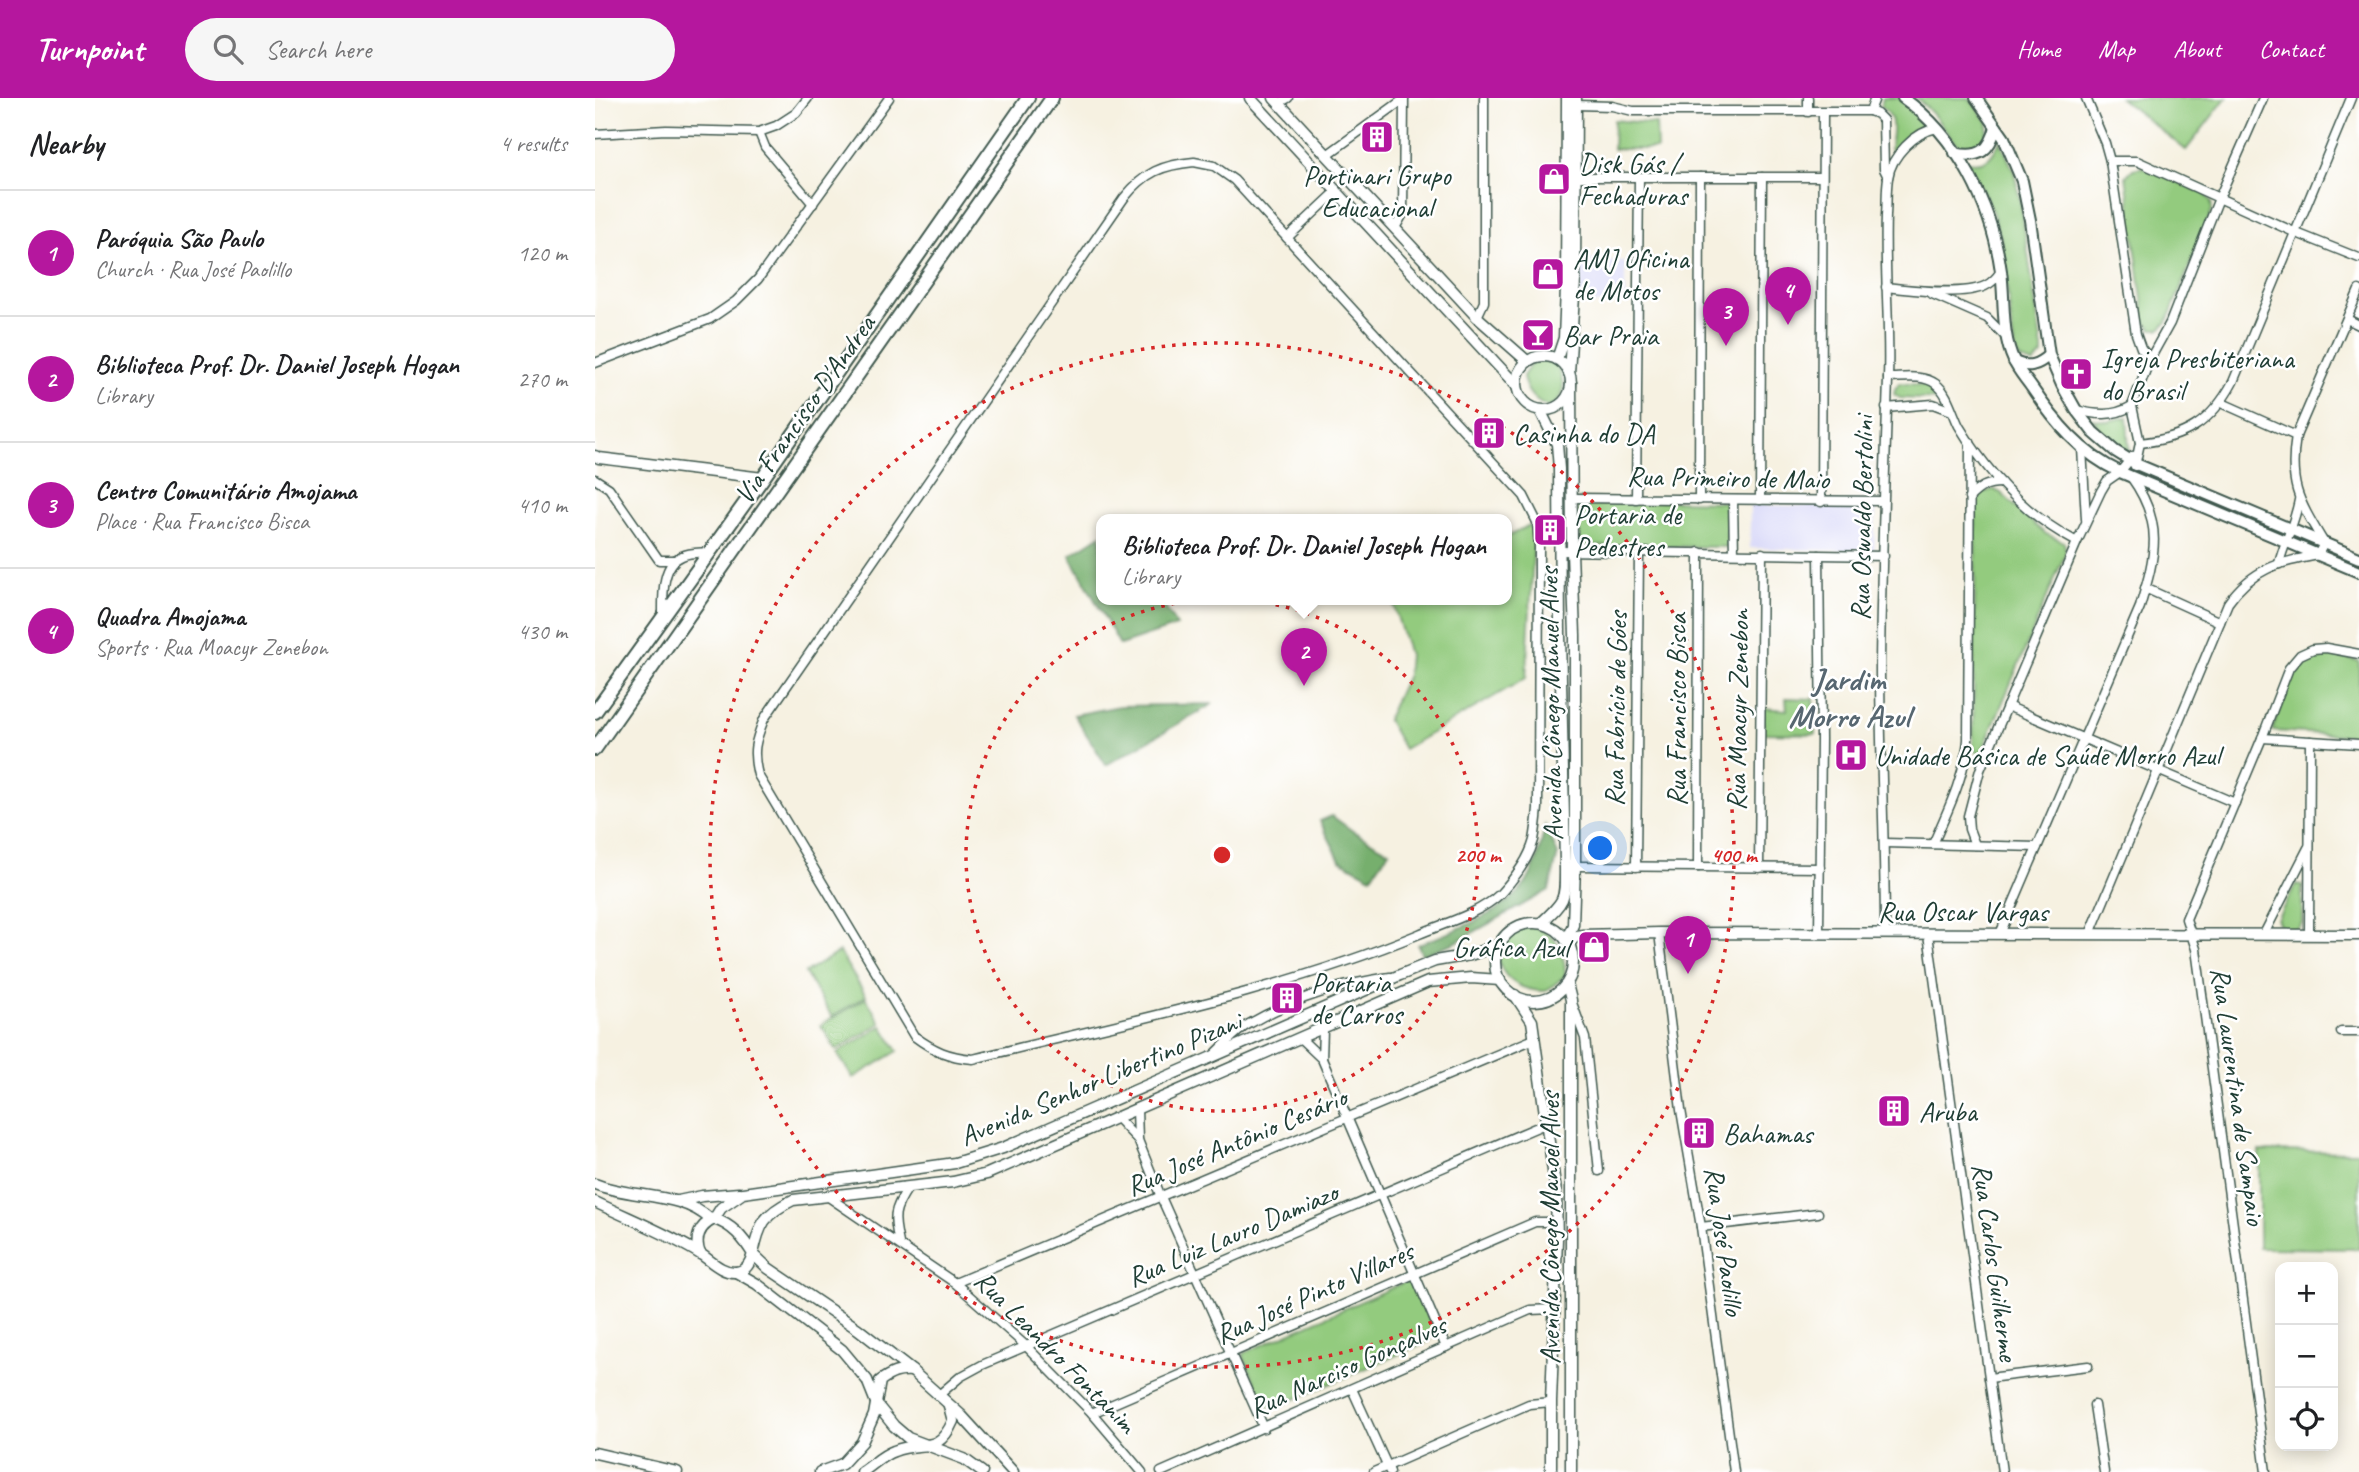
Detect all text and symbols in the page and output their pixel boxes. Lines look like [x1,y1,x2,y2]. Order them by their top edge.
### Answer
search box [185,18,675,81]
text: Turnpoint [35,28,143,70]
icon: search [209,30,247,68]
text: Search here [265,33,371,66]
text: Home [2017,34,2060,64]
text: Map [2098,34,2135,64]
text: About [2173,34,2221,64]
text: Contact [2259,34,2324,64]
building icon: Portinari Grupo Educacional [1358,118,1396,156]
text: Nearby [28,125,104,163]
text: 4 results [500,129,567,158]
place label: Disk Gás / Fechaduras [1579,146,1690,213]
place label: Portinari Grupo Educacional [1303,158,1453,225]
shop icon: Disk Gás / Fechaduras [1535,160,1573,198]
text: Paróquia São Paulo [95,222,263,255]
text: 1 [46,239,56,268]
text: 120 m [518,239,567,268]
place label: AMJ Oficina de Motos [1573,241,1690,308]
text: Church · Rua José Paolillo [95,255,291,284]
shop icon: AMJ Oficina de Motos [1529,255,1567,293]
pin: 4 [1765,267,1811,325]
pin: 3 [1703,288,1749,346]
street label: Via Francisco D'Andrea [726,307,884,511]
bar icon: Bar Praia [1519,316,1557,354]
place label: Bar Praia [1563,318,1660,353]
place label: Igreja Presbiteriana do Brasil [2101,341,2295,408]
text: Biblioteca Prof. Dr. Daniel Joseph Hogan [95,348,459,381]
church icon: Igreja Presbiteriana do Brasil [2057,355,2095,393]
text: 2 [46,365,56,394]
text: 270 m [518,365,567,394]
text: Library [95,381,153,410]
street label: Rua Oswaldo Bertolini [1842,411,1881,621]
building icon: Casinha do DA [1470,414,1508,452]
place label: Casinha do DA [1513,416,1656,451]
street label: Rua Primeiro de Maio [1627,458,1831,497]
text: Centro Comunitário Amojama [95,474,356,507]
text: 3 [46,491,56,520]
text: 410 m [518,491,567,520]
place label: Portaria de Pedestres [1574,497,1683,564]
text: Place · Rua Francisco Bisca [95,507,309,536]
building icon: Portaria de Pedestres [1531,511,1569,549]
popup [1096,514,1512,605]
text: Biblioteca Prof. Dr. Daniel Joseph Hogan [1122,529,1486,562]
text: Library [1122,562,1180,591]
street label: Avenida Cônego Manuel Alves [1531,565,1570,841]
text: Quadra Amojama [95,600,245,633]
street label: Rua Moacyr Zenebon [1718,608,1757,811]
street label: Rua Fabrício de Góes [1596,609,1635,807]
street label: Rua Francisco Bisca [1659,612,1694,806]
text: 4 [46,617,56,646]
text: 430 m [518,617,567,646]
pin: 2 [1281,628,1327,686]
text: Sports · Rua Moacyr Zenebon [95,633,327,662]
district label: Jardim Morro Azul [1788,659,1916,737]
hospital icon: Unidade Básica de Saúde Morro Azul [1832,736,1870,774]
place label: Unidade Básica de Saúde Morro Azul [1875,738,2225,773]
your location [1583,831,1617,865]
text: 200 m [1455,842,1503,868]
text: 400 m [1711,842,1759,868]
centre of rings [1210,843,1234,867]
street label: Rua Oscar Vargas [1878,894,2050,929]
pin: 1 [1665,916,1711,974]
shop icon: Gráfica Azul [1575,928,1613,966]
place label: Gráfica Azul [1453,930,1574,965]
place label: Portaria de Carros [1311,965,1404,1032]
street label: Rua Laurentina de Sampaio [2203,965,2274,1229]
building icon: Portaria de Carros [1268,979,1306,1017]
street label: Avenida Senhor Libertino Pizani [954,1002,1250,1154]
street label: Rua José Antônio Cesário [1121,1078,1354,1204]
street label: Avenida Cônego Manoel Alves [1532,1089,1567,1364]
building icon: Aruba [1875,1092,1913,1130]
place label: Aruba [1919,1094,1978,1129]
building icon: Bahamas [1680,1114,1718,1152]
place label: Bahamas [1723,1116,1815,1151]
street label: Rua Carlos Guilherme [1964,1161,2027,1365]
street label: Rua José Paolillo [1697,1164,1753,1320]
street label: Rua Luiz Lauro Damiazo [1122,1173,1346,1295]
street label: Rua José Pinto Villares [1210,1232,1421,1352]
map controls [2275,1262,2338,1451]
button: + [2275,1262,2338,1325]
street label: Rua Leandro Fontanim [967,1263,1146,1442]
street label: Rua Narciso Gonçalves [1243,1306,1453,1426]
button: − [2275,1325,2338,1388]
button: locate [2275,1388,2338,1451]

